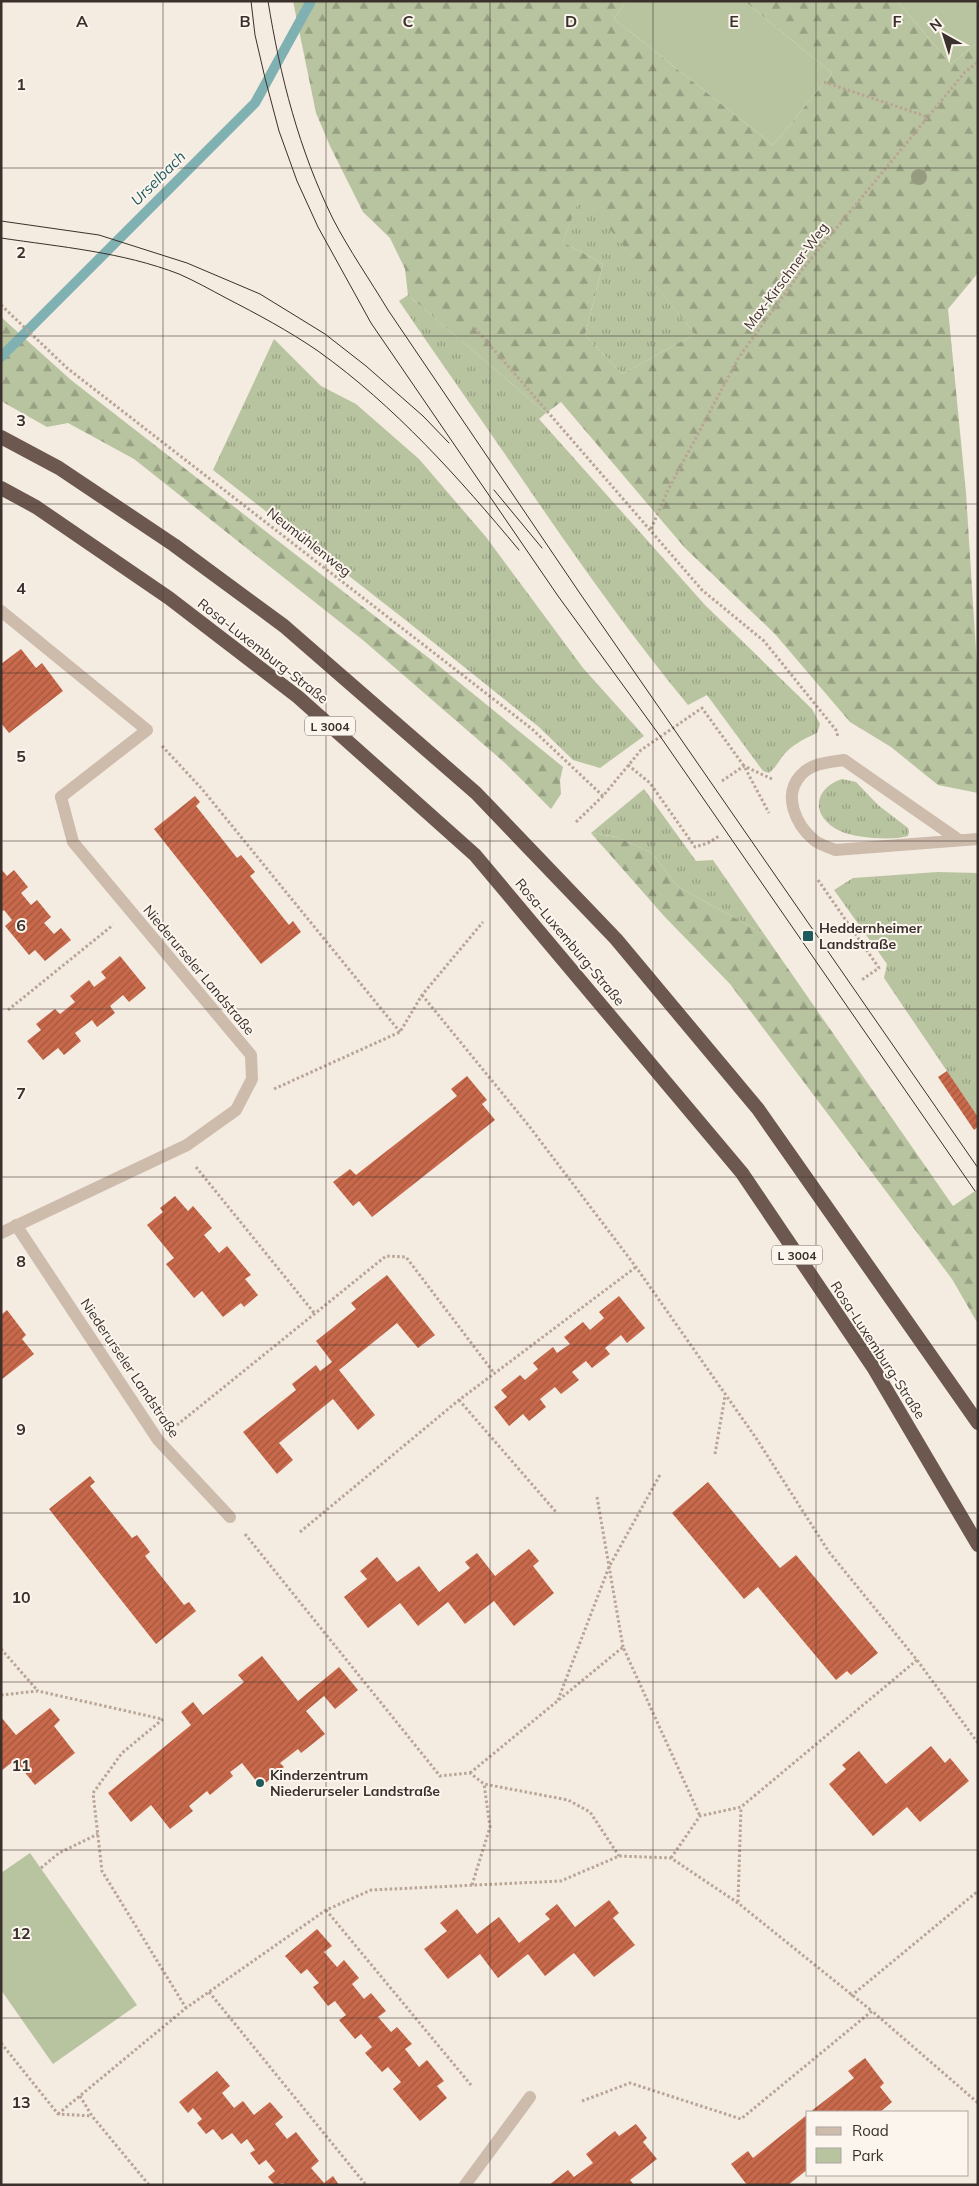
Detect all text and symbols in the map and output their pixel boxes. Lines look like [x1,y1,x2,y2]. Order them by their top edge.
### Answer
north arrow [919,10,969,60]
text: A [76,11,88,31]
text: B [239,11,251,31]
text: C [403,11,414,31]
text: D [565,11,577,31]
text: E [729,11,739,31]
text: F [892,11,902,31]
text: N [926,15,946,35]
text: 1 [16,74,26,94]
water label: Urselbach [127,146,190,209]
street label: Max-Kirschner-Weg [740,219,832,333]
text: 2 [16,242,26,262]
text: 3 [16,410,26,430]
street label: Neumühlenweg [263,504,355,580]
text: 4 [16,578,26,598]
street label: Rosa-Luxemburg-Straße [194,594,332,708]
road number: L 3004 [305,716,355,736]
text: 5 [16,746,26,766]
street label: Rosa-Luxemburg-Straße [511,875,629,1009]
street label: Niederurseler Landstraße [139,901,259,1039]
text: 6 [16,915,26,935]
place label: Heddernheimer Landstraße [819,919,923,953]
marker: Heddernheimer Landstraße [801,929,815,943]
text: 7 [16,1083,26,1103]
road number: L 3004 [772,1246,822,1264]
text: 8 [16,1251,26,1271]
street label: Rosa-Luxemburg-Straße [827,1278,929,1422]
street label: Niederurseler Landstraße [77,1295,183,1441]
text: 9 [16,1419,26,1439]
text: 10 [11,1587,31,1607]
text: 11 [11,1755,31,1775]
place label: Kinderzentrum Niederurseler Landstraße [270,1766,440,1800]
marker: Kinderzentrum Niederurseler Landstraße [254,1777,266,1789]
text: 12 [11,1923,31,1943]
text: 13 [11,2092,31,2112]
legend [806,2111,969,2176]
text: Road [852,2121,889,2140]
text: Park [852,2146,884,2165]

